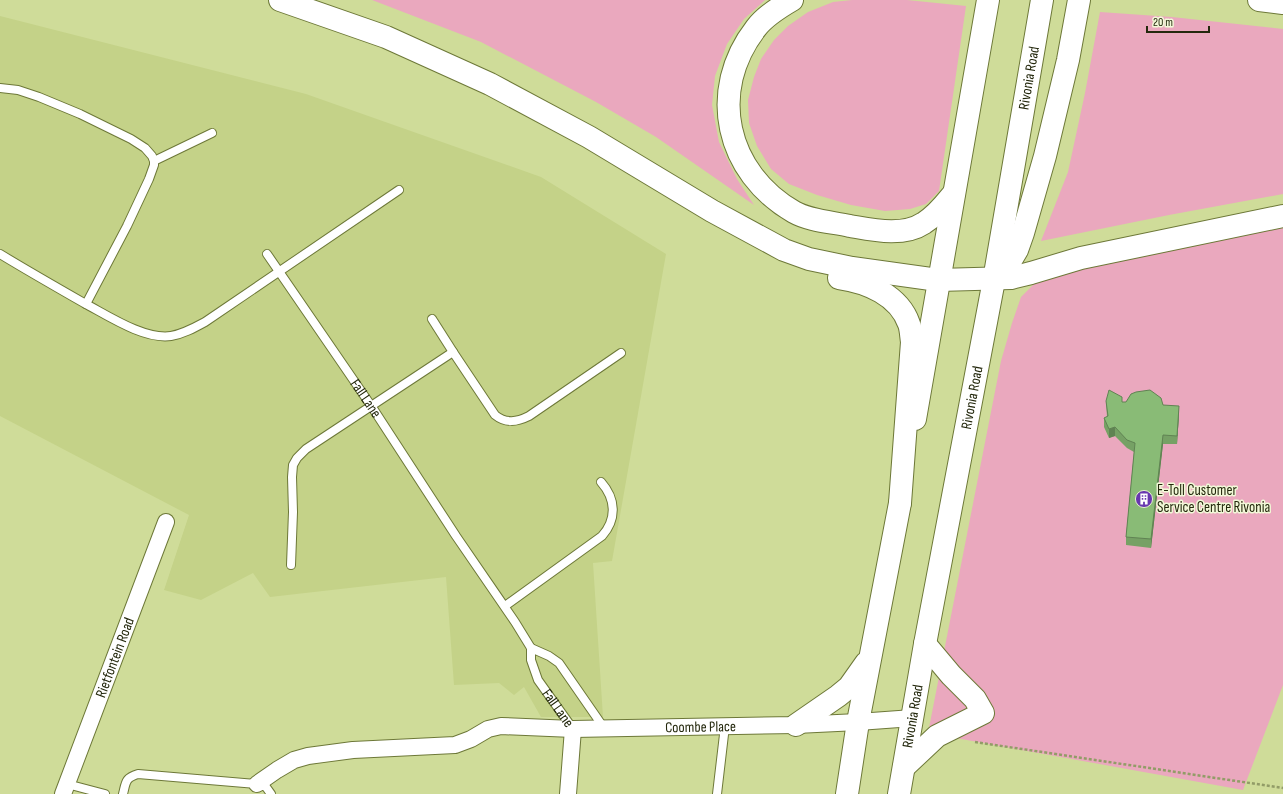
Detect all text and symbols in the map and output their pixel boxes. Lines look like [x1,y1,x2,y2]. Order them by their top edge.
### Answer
scale bar [1147,8,1209,34]
text: 20 m [1153,15,1173,30]
street label: Rivonia Road [1014,45,1043,111]
street label: Rivonia Road [956,364,987,431]
street label: Fall Lane [346,375,386,421]
place label: E-Toll Customer Service Centre Rivonia [1157,481,1270,517]
building icon: E-Toll Customer Service Centre Rivonia [1134,489,1154,509]
street label: Rietfontein Road [91,615,139,700]
street label: Rivonia Road [898,683,927,749]
street label: Fall Lane [538,685,578,731]
street label: Coombe Place [665,717,736,737]

